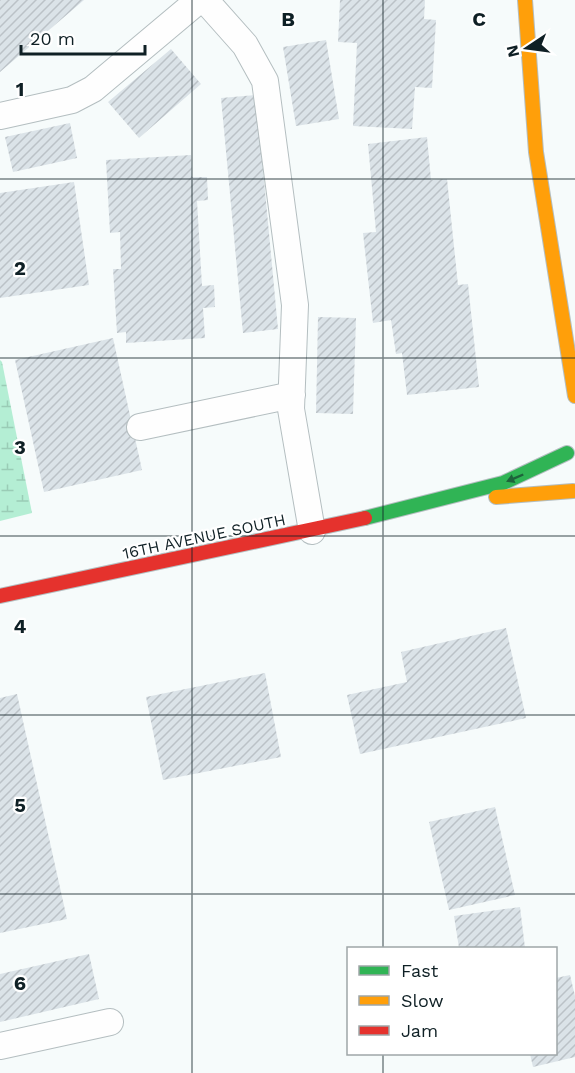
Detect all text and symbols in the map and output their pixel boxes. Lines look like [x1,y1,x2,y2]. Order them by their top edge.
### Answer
text: B [281,7,295,31]
text: C [472,7,486,31]
scale bar [21,18,146,56]
north arrow [497,18,557,78]
text: 20 m [30,28,75,49]
text: N [502,43,523,59]
text: 1 [16,77,24,101]
text: 2 [14,256,26,280]
text: 3 [14,435,26,459]
one-way arrow [506,474,523,483]
street label: 16TH AVENUE SOUTH [121,510,287,563]
text: 4 [14,614,27,638]
text: 5 [14,793,26,817]
legend [347,947,557,1055]
text: Fast [401,960,439,981]
text: 6 [14,971,26,995]
text: Slow [401,990,444,1011]
text: Jam [401,1020,438,1041]

